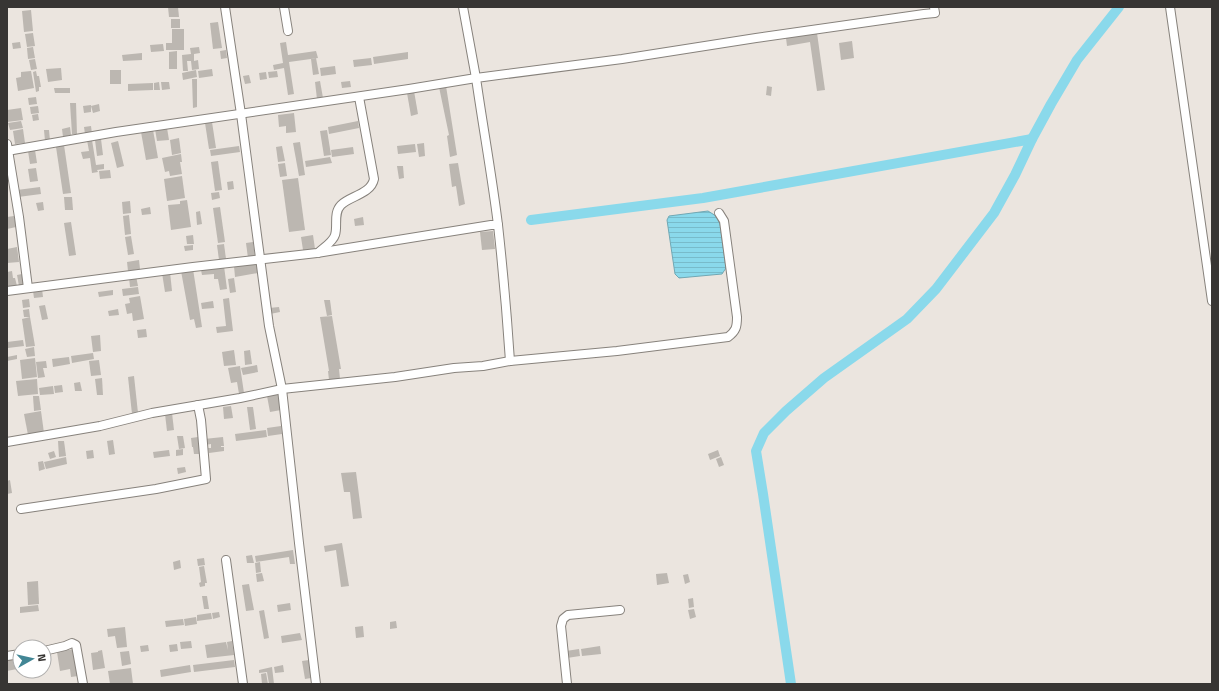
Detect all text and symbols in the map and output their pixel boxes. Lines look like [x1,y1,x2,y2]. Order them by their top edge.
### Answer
north arrow [12,639,52,679]
text: N [33,653,50,662]

